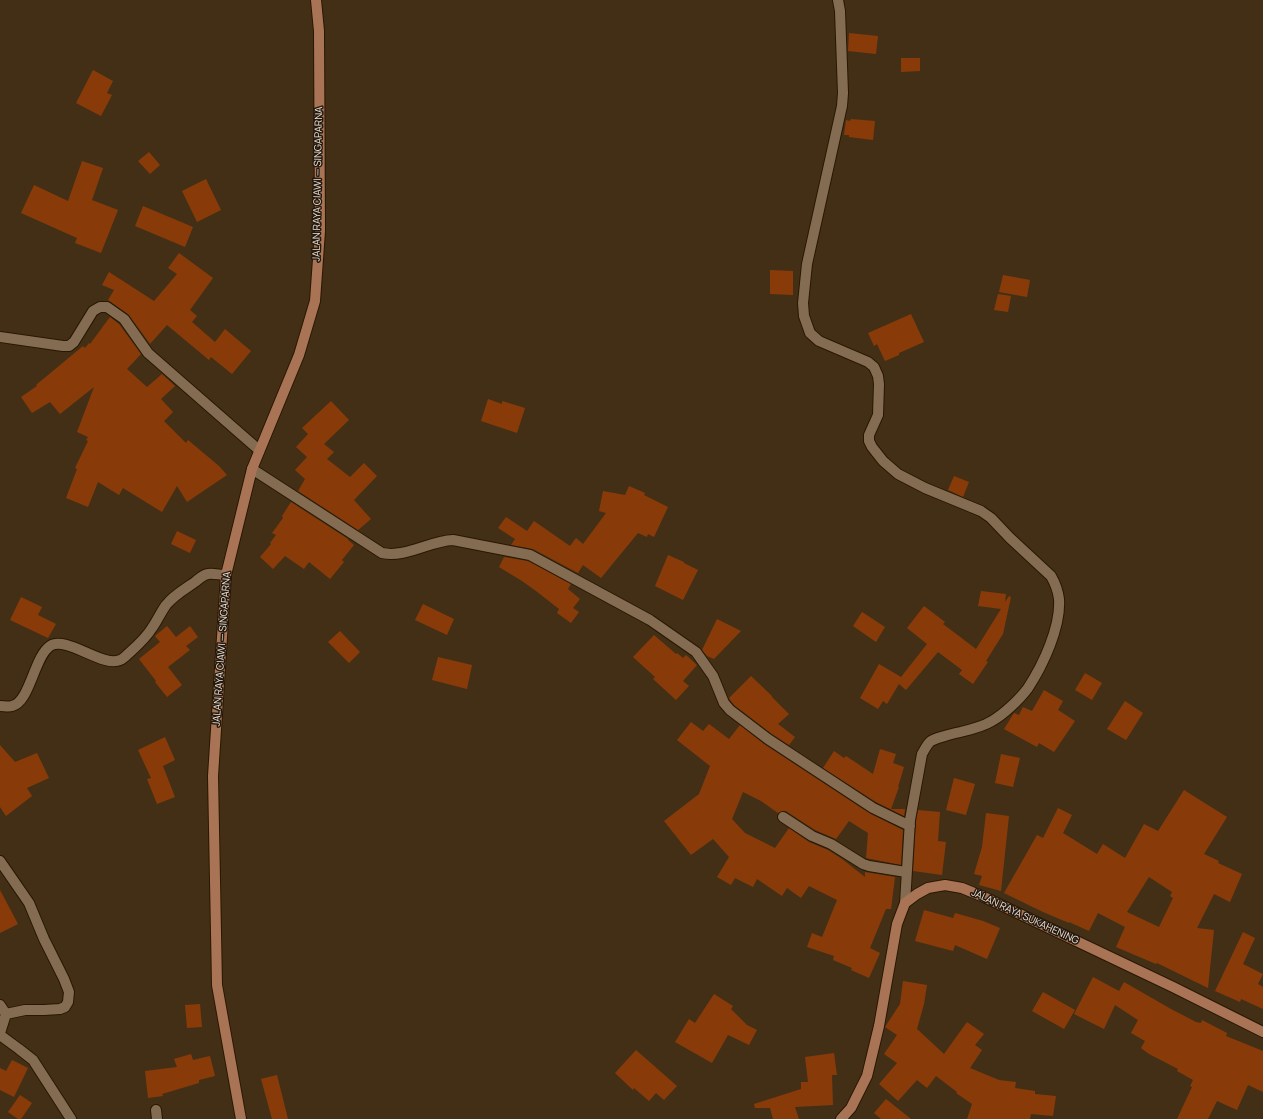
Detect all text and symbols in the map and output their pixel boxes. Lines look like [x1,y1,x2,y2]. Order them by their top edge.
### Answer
street label: JALAN RAYA CIAWI — SINGAPARNA [311,107,325,261]
street label: JALAN RAYA CIAWI — SINGAPARNA [211,571,233,727]
street label: JALAN RAYA SUKAHENING [969,887,1081,947]

